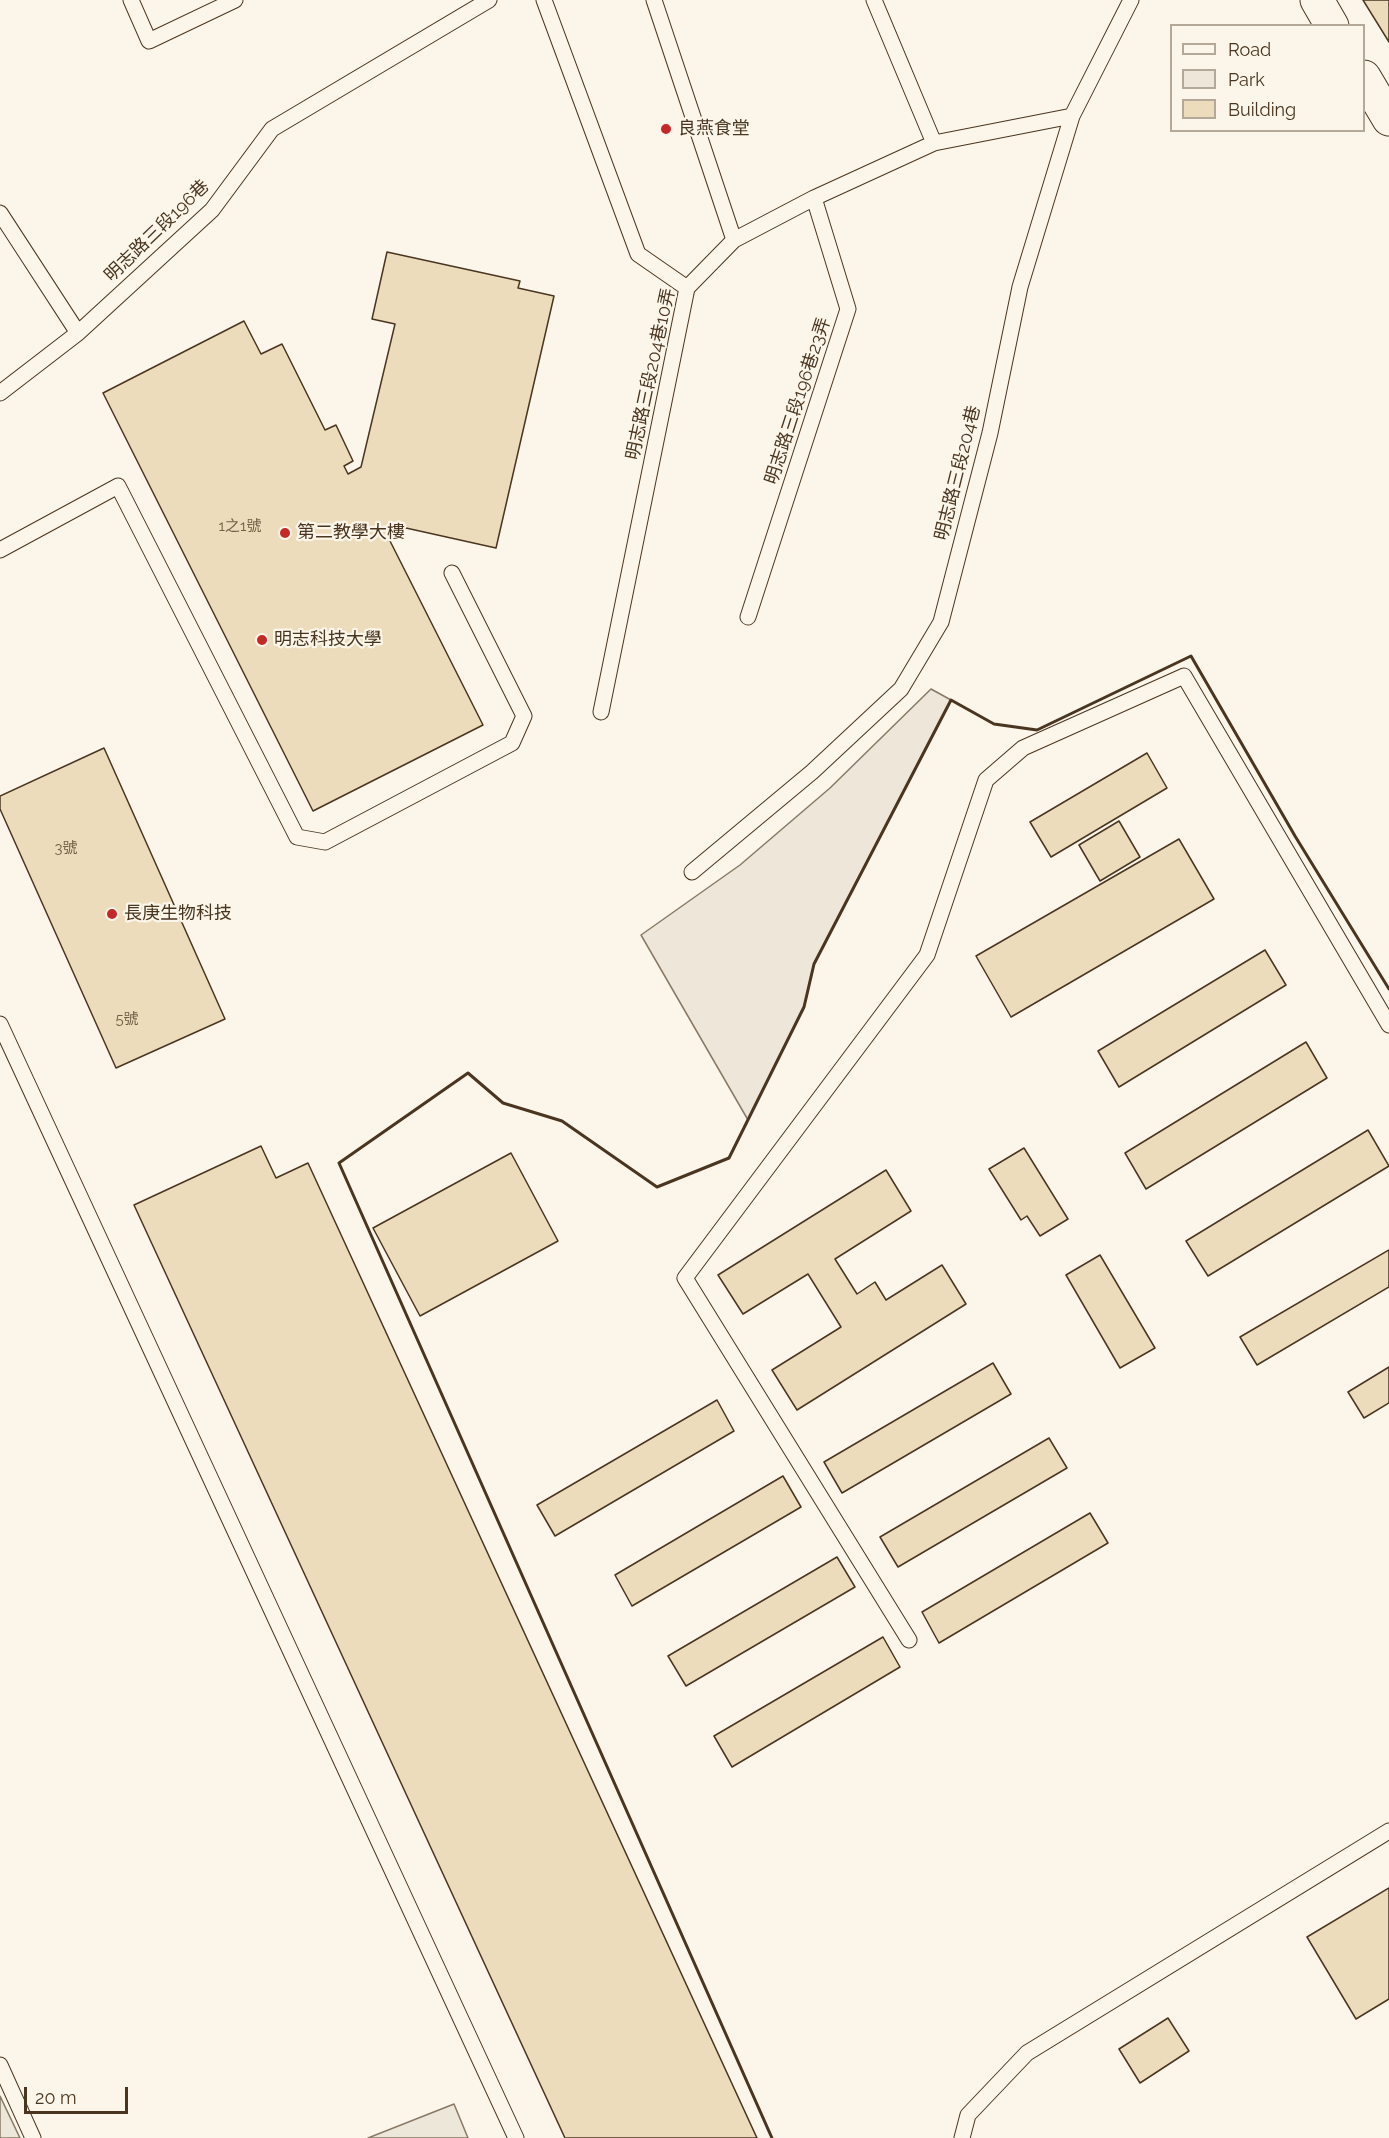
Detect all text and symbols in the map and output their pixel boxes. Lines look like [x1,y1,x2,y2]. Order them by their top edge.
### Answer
legend [1170,24,1365,132]
text: Road [1228,39,1271,60]
text: Park [1228,69,1265,90]
text: Building [1228,99,1296,120]
place label: 良燕食堂 [678,118,750,140]
marker: 良燕食堂 [659,122,673,136]
street label: 明志路三段196巷 [100,176,214,286]
street label: 明志路三段204巷10弄 [622,286,680,462]
street label: 明志路三段196巷23弄 [761,315,835,487]
street label: 明志路三段204巷 [931,403,985,543]
house number: 1之1號 [219,517,261,535]
place label: 第二教學大樓 [297,522,405,544]
marker: 第二教學大樓 [278,526,292,540]
place label: 明志科技大學 [274,629,382,651]
marker: 明志科技大學 [255,633,269,647]
house number: 3號 [54,839,78,857]
place label: 長庚生物科技 [124,903,232,925]
marker: 長庚生物科技 [105,907,119,921]
house number: 5號 [115,1010,139,1028]
scale bar [27,2075,130,2113]
text: 20 m [35,2087,77,2108]

